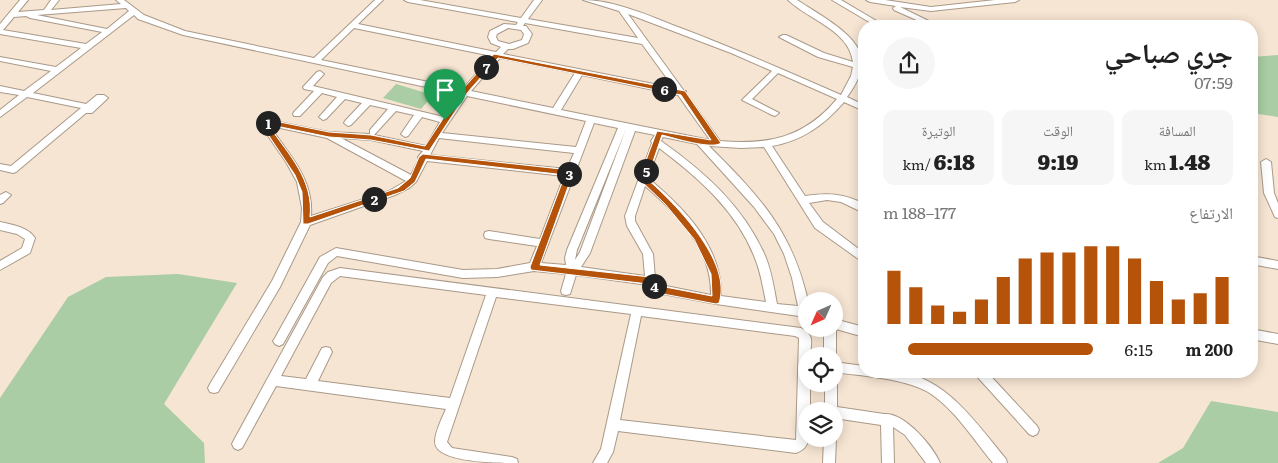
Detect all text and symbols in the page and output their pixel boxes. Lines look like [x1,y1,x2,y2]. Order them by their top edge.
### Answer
text: جري صباحي [1104,30,1233,72]
button: share [883,37,935,89]
pin: 7 [474,54,498,80]
text: 7 [483,57,490,77]
pin [424,69,466,120]
text: 07:59 [1194,70,1233,94]
icon: arrive [431,76,459,104]
pin: 6 [652,76,676,102]
text: 6 [660,79,669,99]
pin: 1 [256,110,280,136]
text: 1 [266,113,271,133]
text: الوتيرة [922,120,956,140]
text: الوقت [1043,120,1073,140]
text: المسافة [1159,120,1196,140]
text: 6:18 [933,145,975,176]
text: 9:19 [1037,145,1079,176]
text: 1.48 [1169,145,1210,176]
text: /km [903,154,933,174]
text: km [1144,154,1169,174]
pin: 5 [634,158,658,184]
text: 5 [643,161,650,181]
pin: 3 [556,162,582,186]
text: 3 [566,164,573,184]
pin: 2 [362,186,386,212]
text: 2 [371,189,378,209]
text: 177–188 m [883,200,956,224]
text: الارتفاع [1189,200,1233,224]
pin: 4 [642,274,666,298]
text: 4 [650,276,659,296]
north arrow [798,292,842,338]
map controls [798,292,843,447]
text: 6:15 [1124,337,1153,361]
text: 200 m [1186,337,1233,361]
button: locate [798,347,843,392]
button: layers [798,402,843,447]

